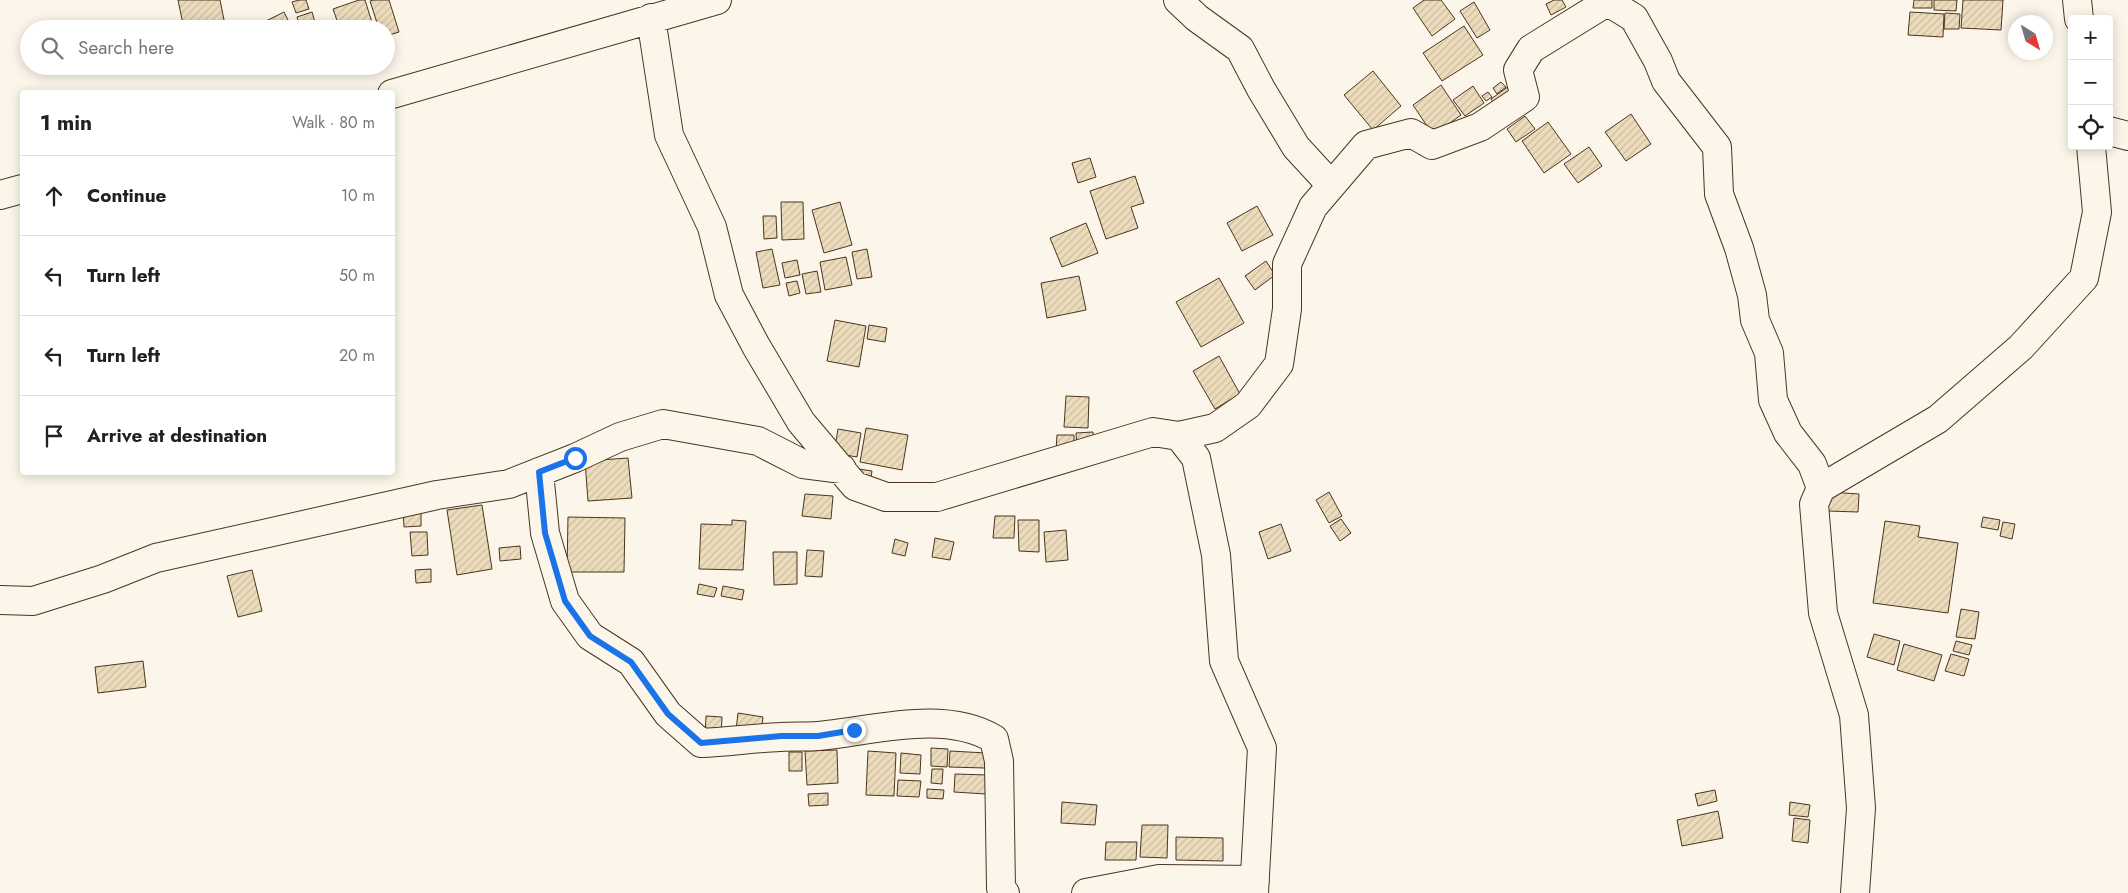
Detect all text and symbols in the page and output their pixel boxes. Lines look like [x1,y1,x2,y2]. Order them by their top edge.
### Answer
north arrow [2008,15,2053,60]
map controls [2068,15,2113,150]
button: + [2068,15,2113,60]
search box [20,20,395,75]
icon: search [38,34,66,62]
text: Search here [78,34,174,61]
button: − [2068,60,2113,105]
button: locate [2068,105,2113,150]
text: 1 min [40,108,92,138]
text: Walk · 80 m [292,111,375,134]
icon: ahead [40,182,68,210]
text: Continue [87,182,166,209]
text: 10 m [341,184,375,207]
icon: left [40,262,68,290]
text: Turn left [87,262,160,289]
text: 50 m [339,264,375,287]
icon: left [40,342,68,370]
text: Turn left [87,342,160,369]
text: 20 m [339,344,375,367]
icon: arrive [40,422,68,450]
text: Arrive at destination [87,422,267,449]
route start [564,447,587,470]
route end [843,719,866,742]

